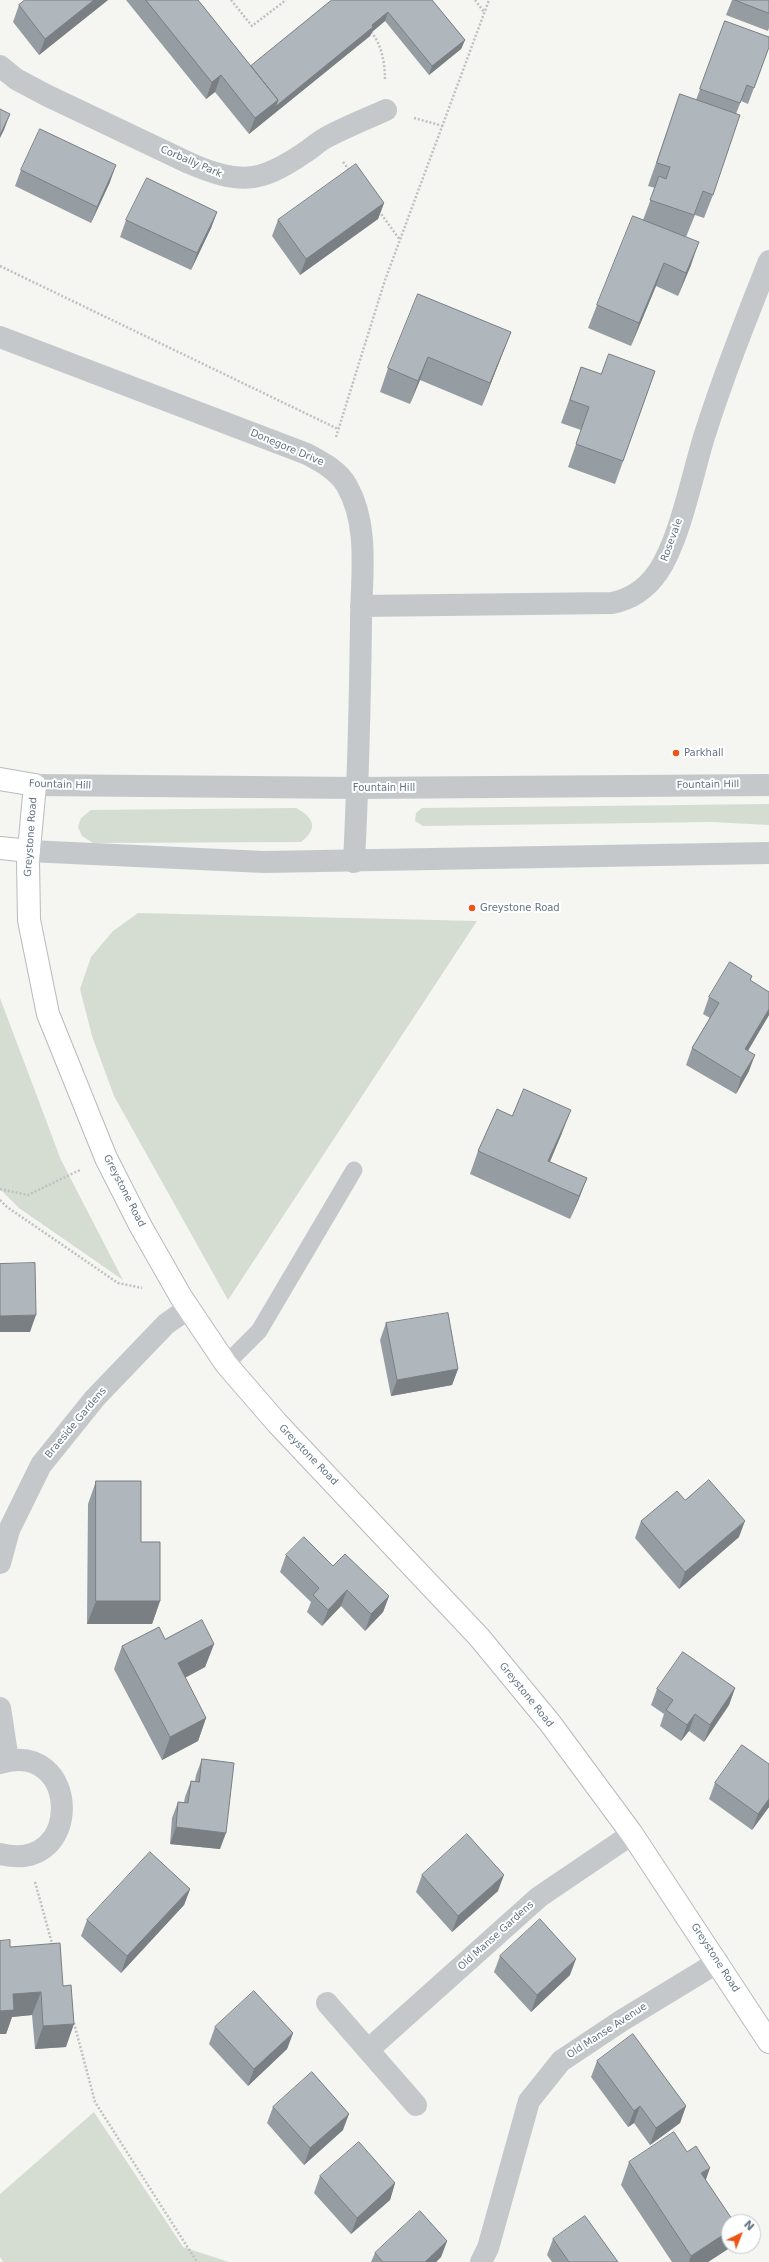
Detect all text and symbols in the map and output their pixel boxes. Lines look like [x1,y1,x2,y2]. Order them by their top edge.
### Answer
street label: Corbally Park [158,144,224,180]
street label: Donegore Drive [248,427,326,469]
street label: Rosevale [659,517,685,563]
place label: Parkhall [684,747,724,759]
marker: Parkhall [671,748,681,758]
street label: Fountain Hill [29,778,91,792]
street label: Fountain Hill [677,778,739,792]
street label: Fountain Hill [353,782,415,794]
street label: Greystone Road [22,797,40,877]
place label: Greystone Road [480,902,560,914]
marker: Greystone Road [467,903,477,913]
street label: Greystone Road [101,1153,147,1229]
street label: Braeside Gardens [43,1385,109,1461]
street label: Greystone Road [276,1422,340,1488]
street label: Greystone Road [496,1660,556,1730]
street label: Old Manse Gardens [456,1899,536,1973]
street label: Greystone Road [688,1921,742,1995]
street label: Old Manse Avenue [565,2001,649,2061]
north arrow [721,2214,761,2254]
text: N [741,2218,757,2233]

